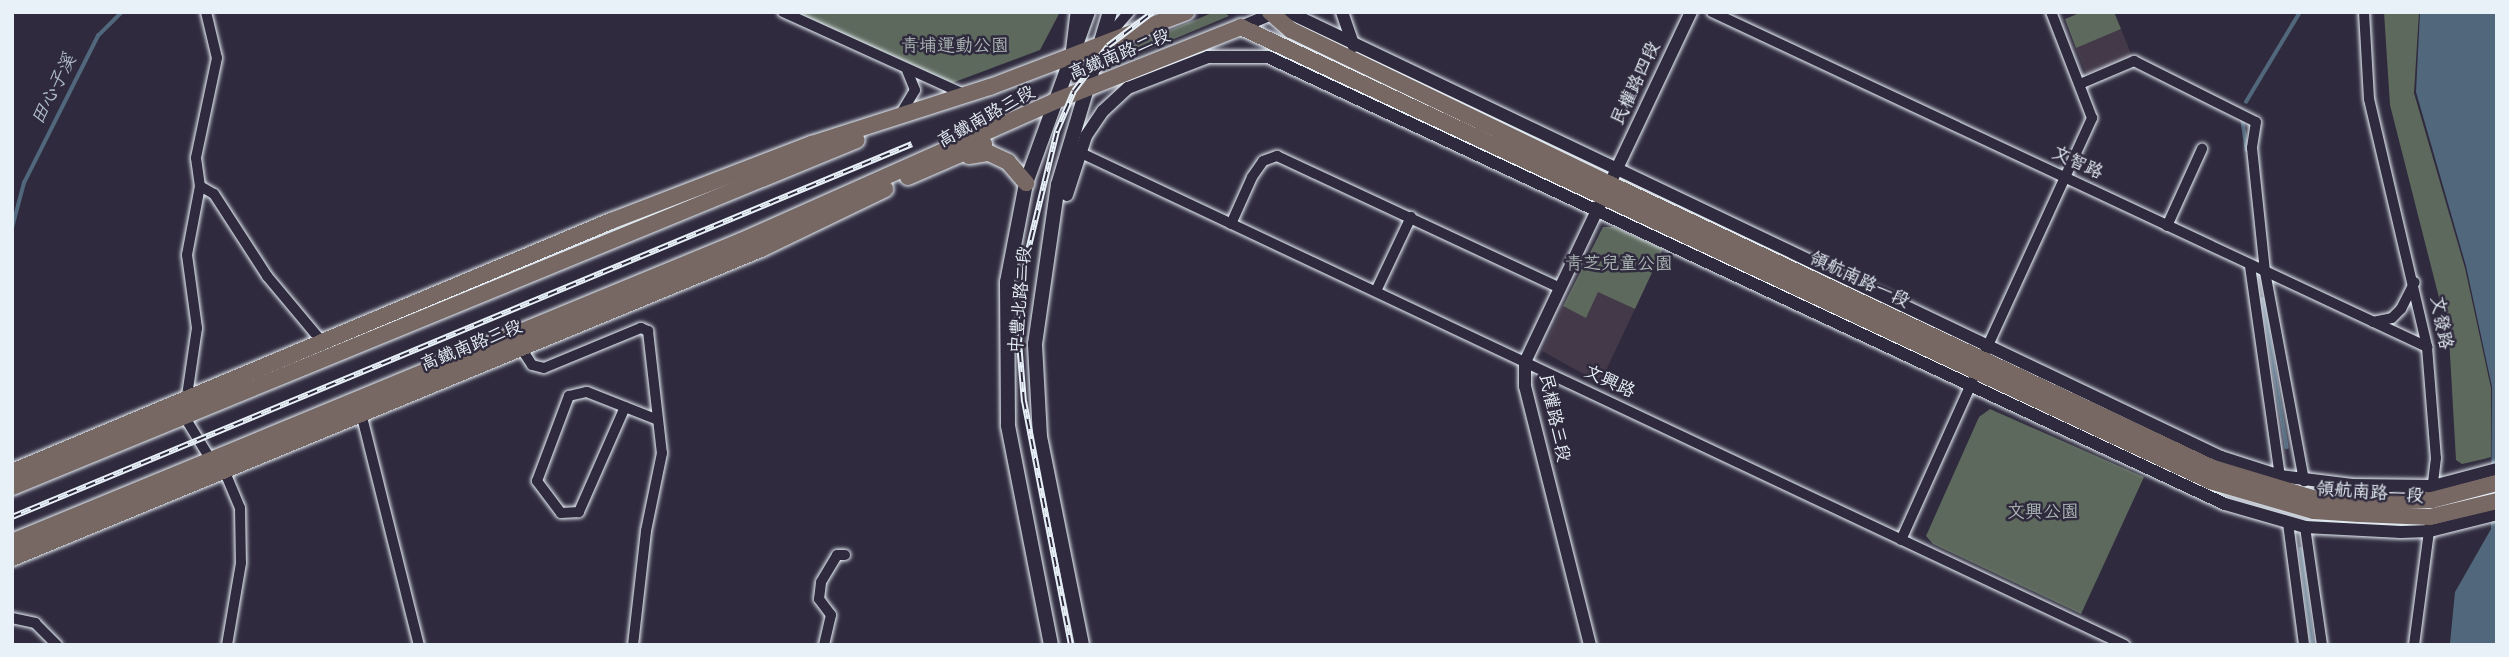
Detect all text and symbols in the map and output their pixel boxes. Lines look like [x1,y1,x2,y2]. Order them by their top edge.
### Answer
street label: 高鐵南路二段 [1066,26,1174,86]
park label: 青埔運動公園 [901,36,1009,58]
street label: 民權路四段 [1608,39,1666,129]
water label: 田心子溪 [28,51,82,129]
street label: 高鐵南路三段 [935,82,1039,154]
street label: 文智路 [2048,143,2106,185]
street label: 中豐北路二段 [1007,245,1037,355]
street label: 領航南路一段 [1805,248,1913,314]
park label: 青芝兒童公園 [1565,254,1673,276]
street label: 文發路 [2425,295,2455,351]
street label: 高鐵南路三段 [418,317,526,377]
street label: 文興路 [1580,362,1638,404]
street label: 民權路三段 [1533,372,1573,464]
street label: 領航南路一段 [2315,479,2425,509]
park label: 文興公園 [2007,502,2079,524]

